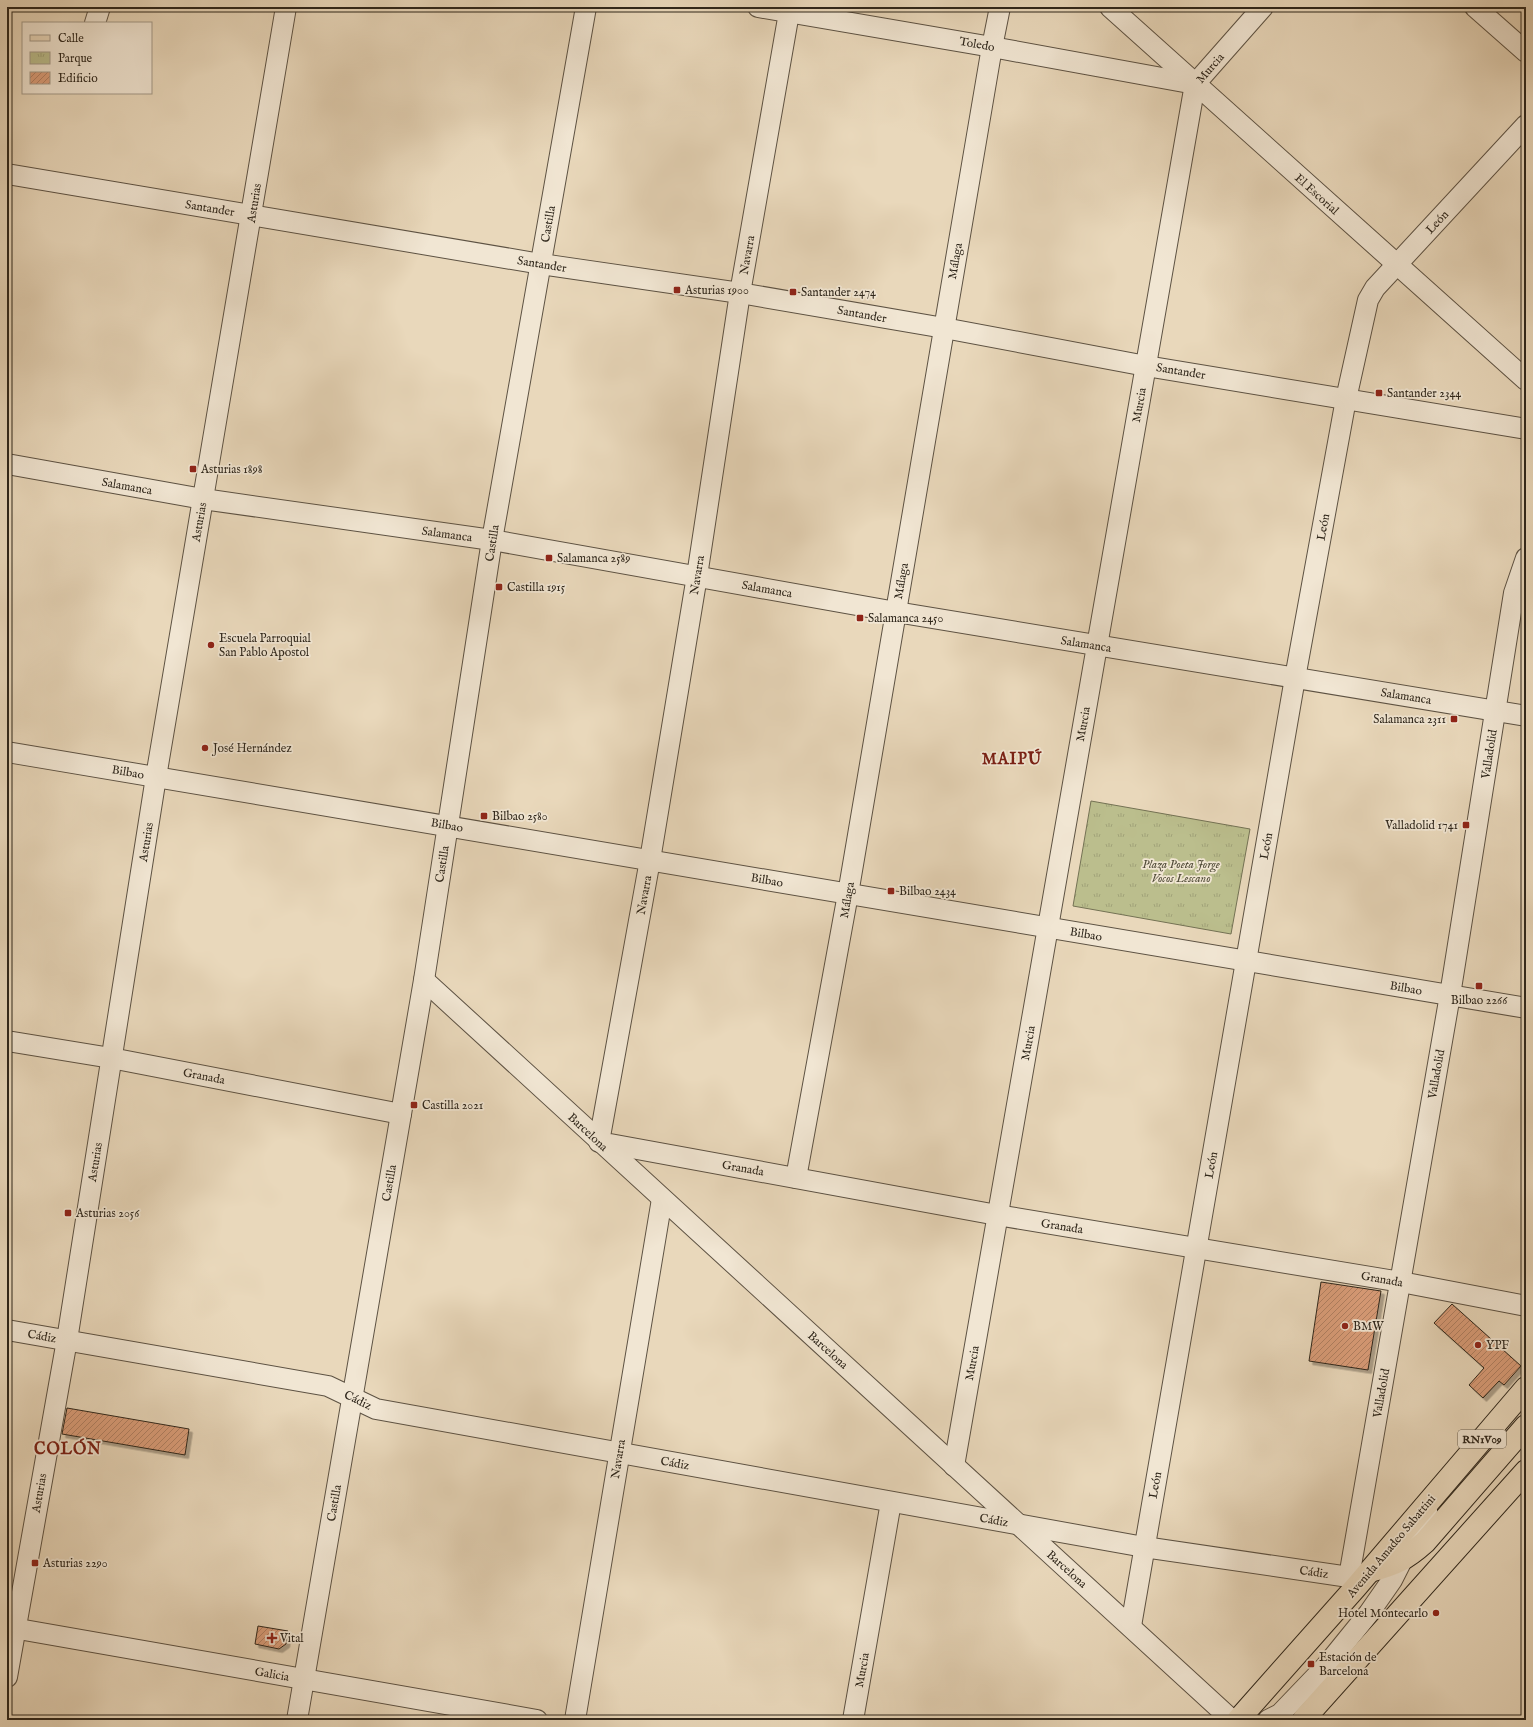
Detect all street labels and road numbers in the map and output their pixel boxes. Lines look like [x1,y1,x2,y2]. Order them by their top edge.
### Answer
street label: Toledo [958,34,996,55]
street label: Murcia [1193,49,1228,87]
street label: El Escorial [1291,171,1342,219]
street label: Asturias [244,182,265,225]
street label: Santander [184,197,236,220]
street label: Castilla [538,204,559,244]
street label: León [1423,207,1452,237]
street label: Navarra [737,234,758,276]
street label: Málaga [945,241,966,280]
street label: Santander [516,253,568,276]
street label: Santander [836,303,888,326]
street label: Santander [1155,360,1207,383]
street label: Murcia [1129,386,1150,424]
street label: Salamanca [100,475,154,498]
street label: Asturias [188,501,210,544]
street label: León [1314,512,1333,542]
street label: Castilla [482,523,503,563]
street label: Salamanca [421,524,474,546]
street label: Navarra [687,554,708,596]
street label: Málaga [891,561,912,600]
street label: Salamanca [740,578,794,601]
street label: Salamanca [1060,633,1113,656]
street label: Salamanca [1380,685,1433,708]
street label: Murcia [1073,705,1094,743]
street label: Valladolid [1478,728,1501,781]
street label: Bilbao [111,762,146,783]
street label: Bilbao [430,815,465,836]
street label: Asturias [136,821,157,864]
street label: León [1257,831,1276,861]
street label: Castilla [432,844,453,884]
street label: Bilbao [750,870,785,891]
street label: Navarra [634,874,655,916]
street label: Málaga [837,880,858,919]
street label: Bilbao [1069,924,1104,945]
street label: Bilbao [1389,978,1424,999]
street label: Murcia [1018,1024,1039,1062]
street label: Valladolid [1425,1048,1448,1101]
street label: Granada [182,1065,227,1088]
street label: Barcelona [564,1110,611,1155]
street label: Asturias [85,1141,106,1184]
street label: León [1202,1150,1221,1180]
street label: Granada [721,1157,766,1180]
street label: Castilla [379,1163,400,1203]
street label: Granada [1040,1216,1085,1237]
street label: Granada [1360,1268,1405,1291]
street label: Cádiz [26,1327,58,1346]
street label: Barcelona [804,1328,852,1373]
street label: Murcia [962,1344,983,1382]
street label: Valladolid [1370,1367,1393,1420]
street label: Cádiz [341,1387,374,1414]
road number: RN1V09 [1458,1430,1506,1448]
street label: Navarra [608,1438,629,1480]
street label: Cádiz [659,1454,691,1473]
street label: León [1146,1470,1165,1500]
street label: Asturias [28,1472,50,1515]
street label: Castilla [324,1483,345,1523]
street label: Avenida Amadeo Sabattini [1343,1492,1439,1602]
street label: Cádiz [978,1511,1010,1530]
street label: Barcelona [1043,1547,1091,1592]
street label: Cádiz [1299,1563,1330,1582]
street label: Murcia [852,1651,873,1689]
street label: Galicia [254,1664,291,1685]

